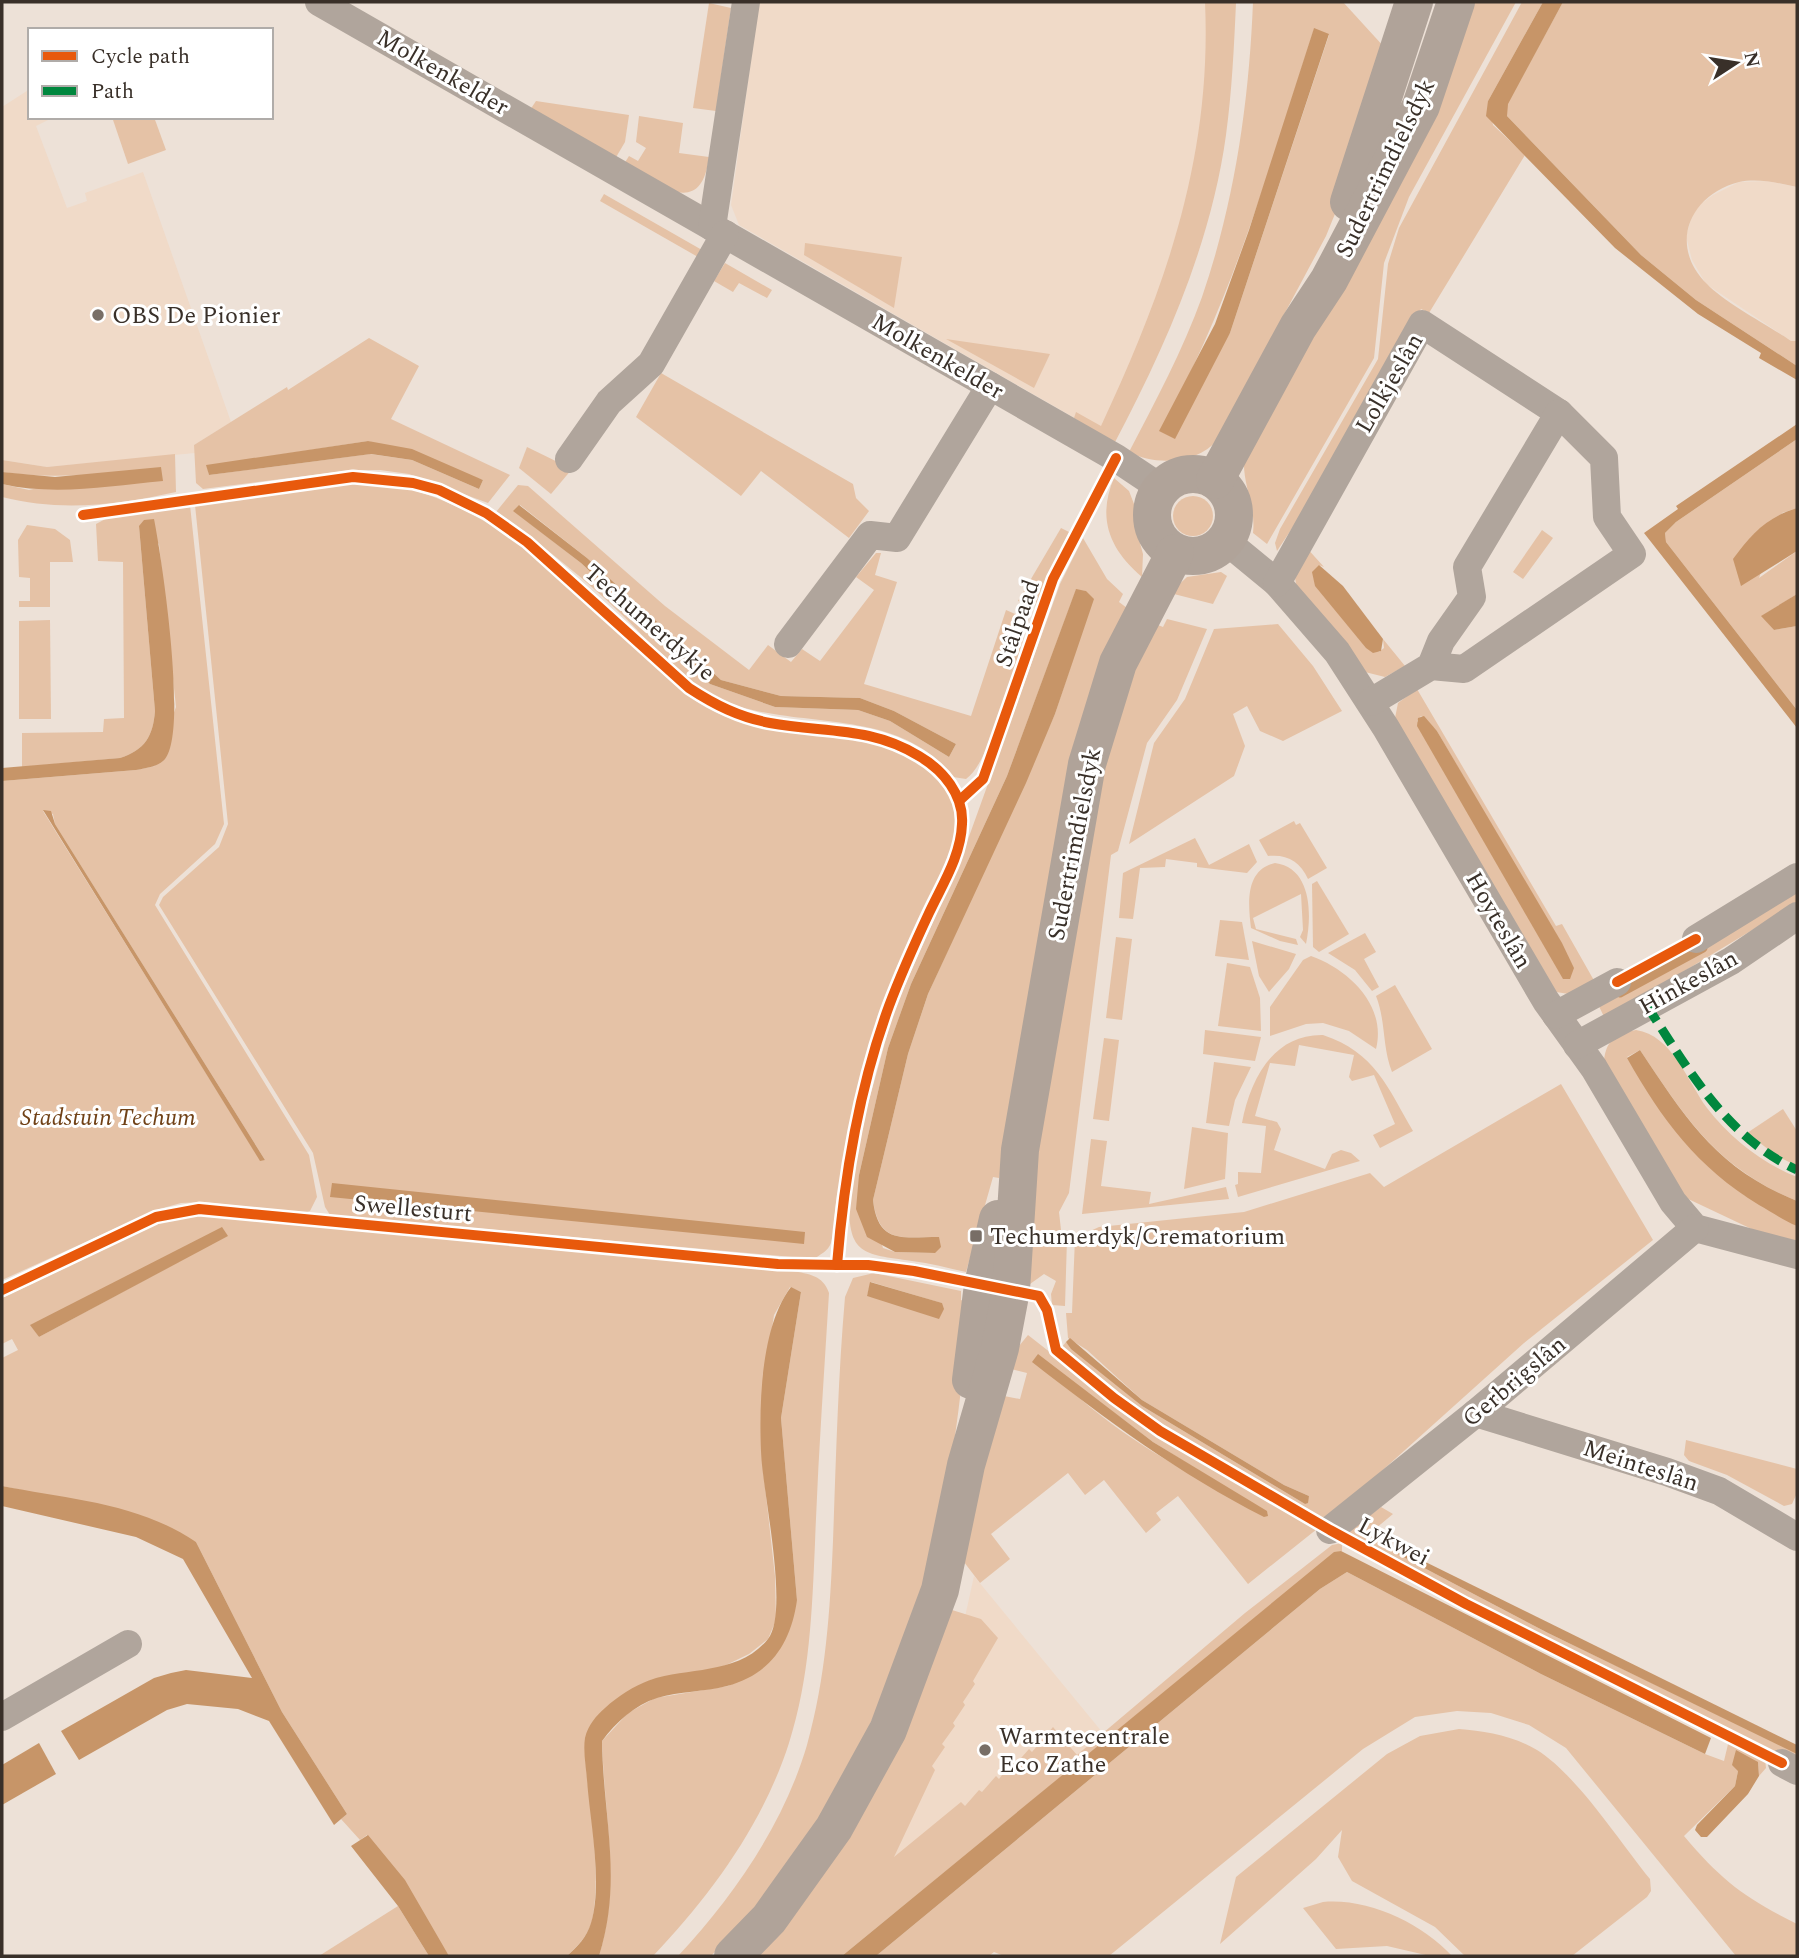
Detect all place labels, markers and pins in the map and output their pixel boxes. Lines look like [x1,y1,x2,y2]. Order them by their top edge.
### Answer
place label: OBS De Pionier [112,298,280,334]
marker: OBS De Pionier [90,307,106,323]
place label: Techumerdyk/Crematorium [990,1219,1285,1255]
marker: Techumerdyk/Crematorium [968,1228,984,1244]
place label: Warmtecentrale Eco Zathe [999,1719,1170,1783]
marker: Warmtecentrale Eco Zathe [977,1742,993,1758]

